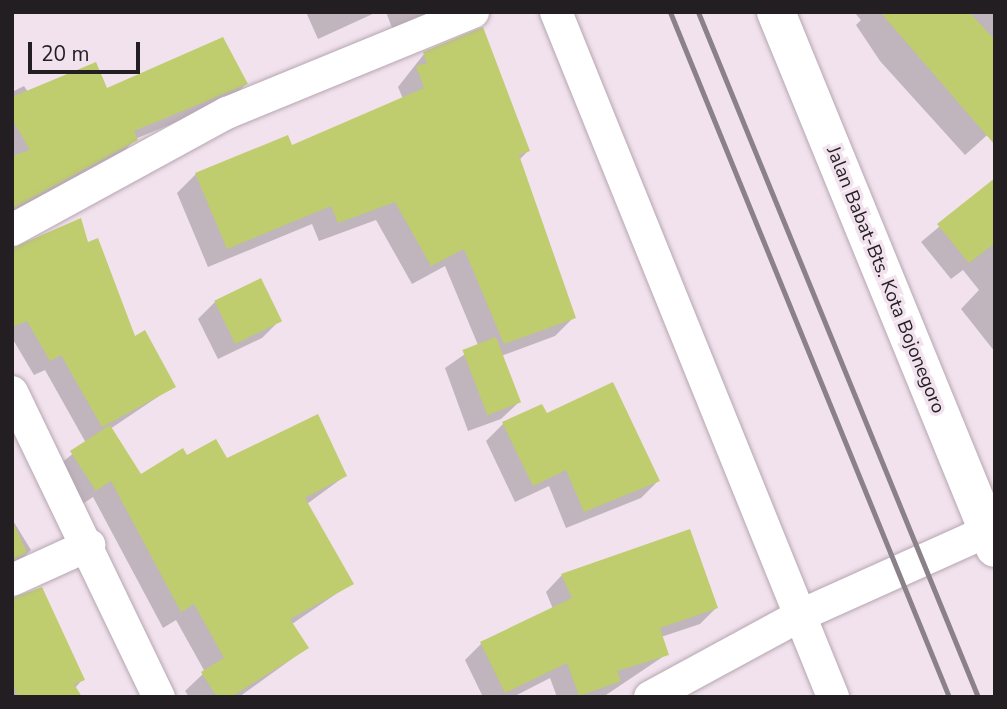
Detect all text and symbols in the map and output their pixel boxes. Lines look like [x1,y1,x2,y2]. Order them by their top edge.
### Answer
scale bar [32,28,144,72]
text: 20 m [41,40,90,68]
street label: Jalan Babat-Bts. Kota Bojonegoro [821,143,949,417]

